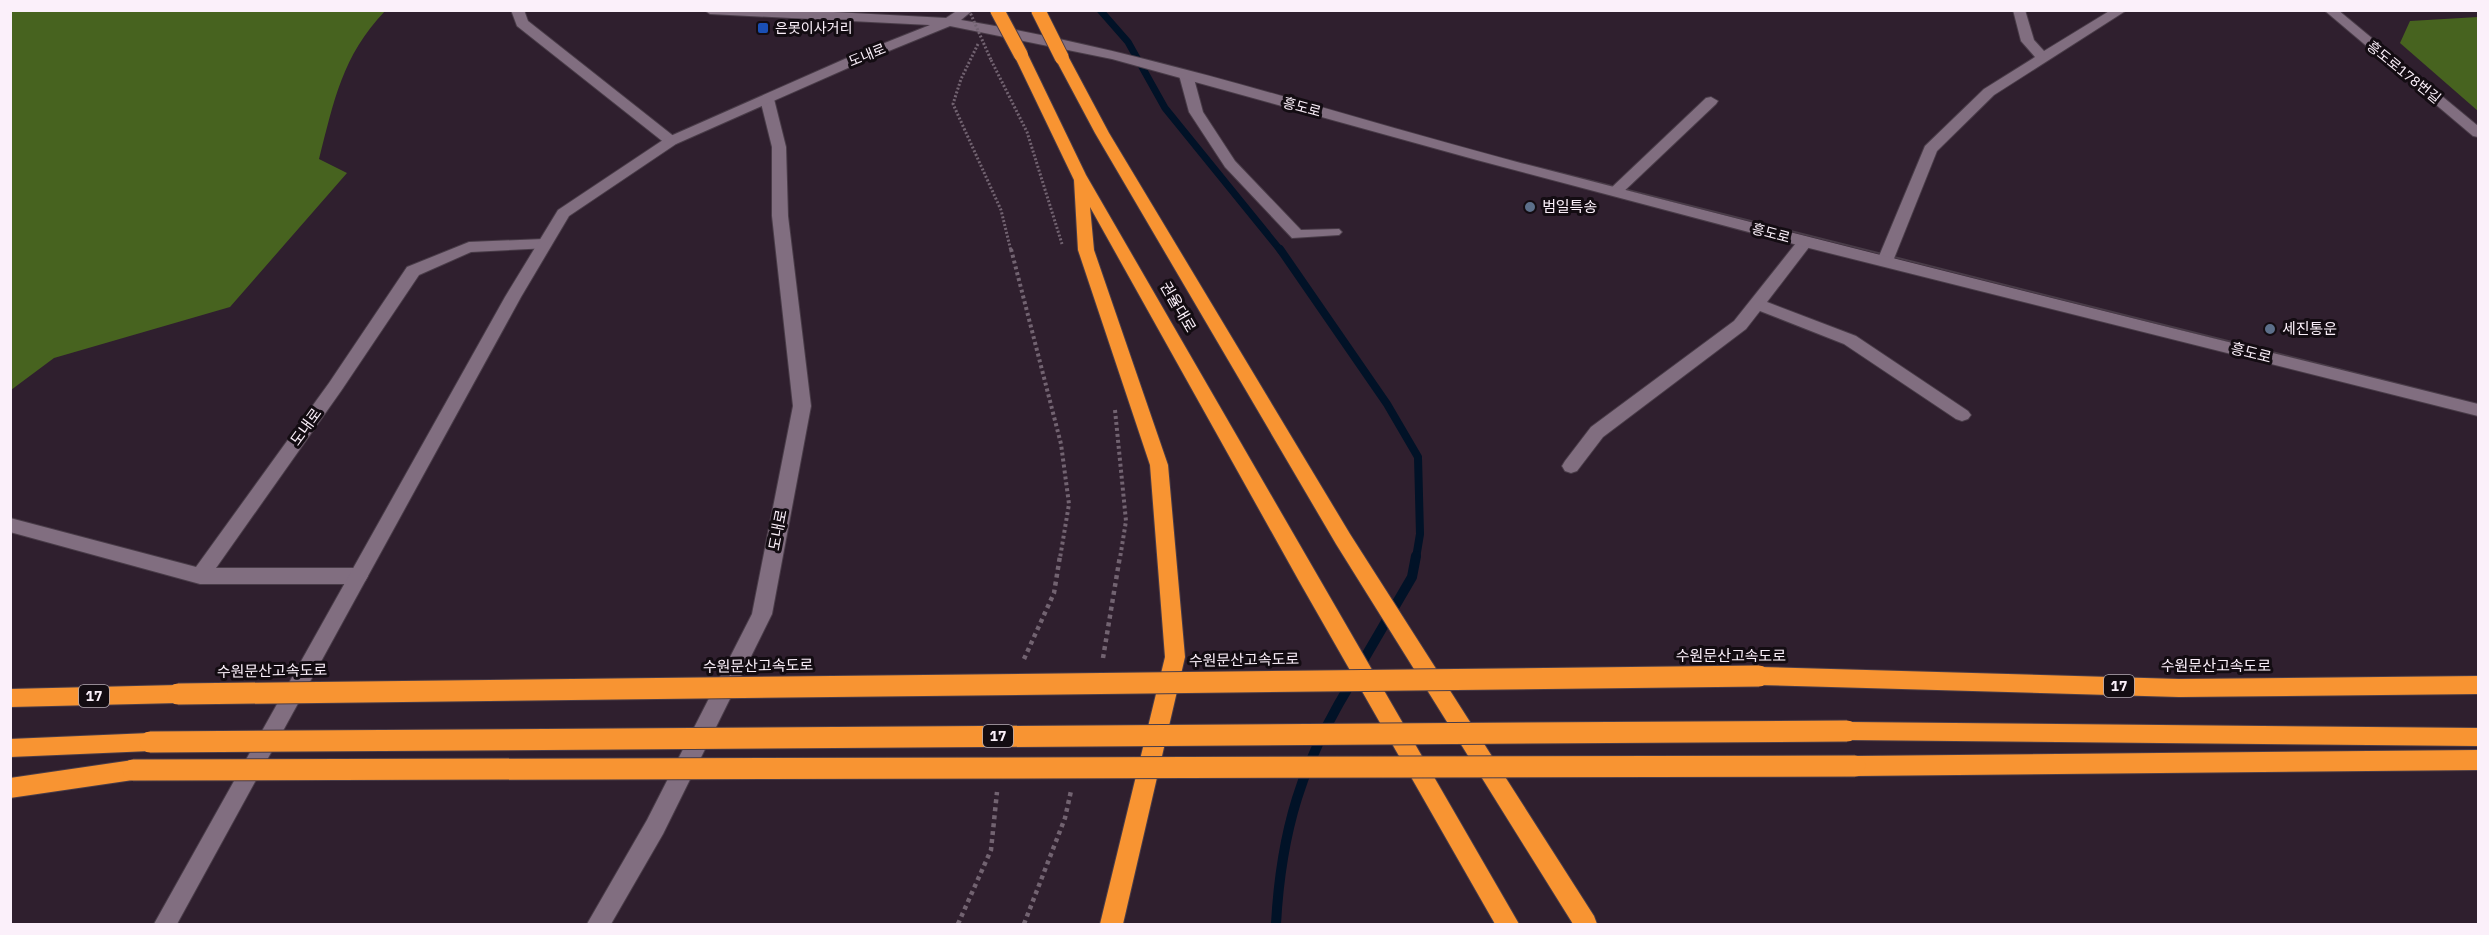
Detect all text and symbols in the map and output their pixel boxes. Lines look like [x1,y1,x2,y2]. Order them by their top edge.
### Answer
place label: 은못이사거리 [775,19,852,37]
marker: 은못이사거리 [756,21,770,35]
street label: 흥도로178번길 [2364,37,2444,107]
street label: 도내로 [846,39,888,71]
street label: 흥도로 [1281,93,1323,121]
place label: 범일특송 [1542,197,1597,216]
marker: 범일특송 [1523,200,1537,214]
street label: 흥도로 [1750,219,1792,247]
street label: 권율대로 [1156,278,1200,335]
place label: 세진통운 [2282,319,2337,338]
marker: 세진통운 [2263,322,2277,336]
street label: 흥도로 [2229,338,2274,367]
street label: 도내로 [286,404,325,449]
street label: 도내로 [764,508,791,552]
street label: 수원문산고속도로 [1676,646,1786,665]
street label: 수원문산고속도로 [1189,649,1299,670]
street label: 수원문산고속도로 [703,655,813,676]
street label: 수원문산고속도로 [2161,656,2271,675]
street label: 수원문산고속도로 [217,660,327,681]
road number: 17 [2104,675,2134,697]
road number: 17 [79,685,109,707]
road number: 17 [983,725,1013,747]

